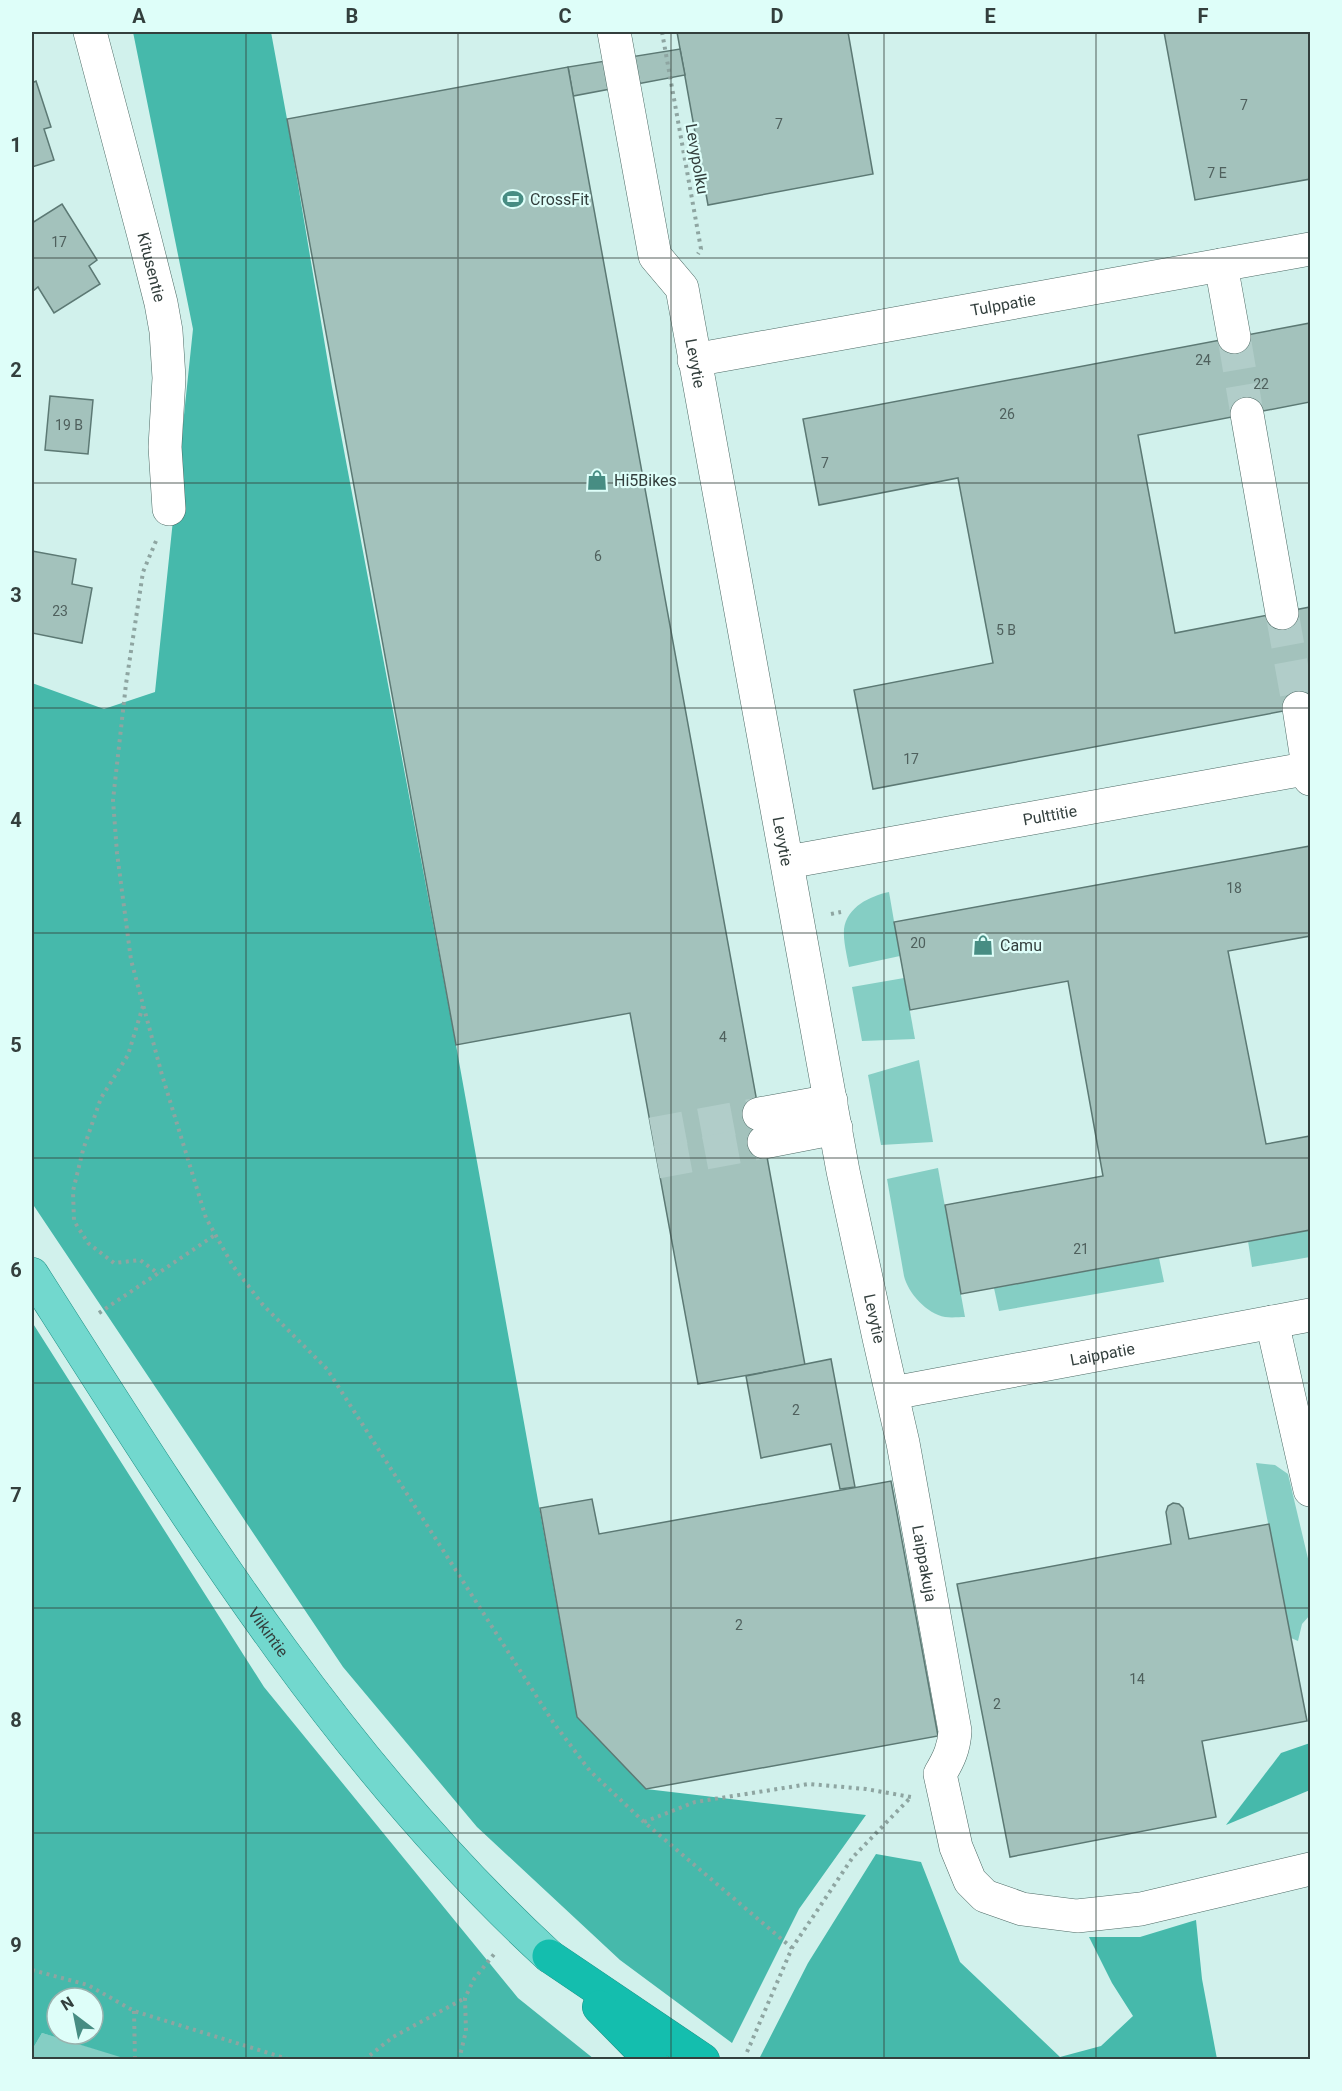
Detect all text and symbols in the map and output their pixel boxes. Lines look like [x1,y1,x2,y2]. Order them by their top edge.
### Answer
text: A [132,4,146,28]
text: B [346,4,358,28]
text: C [558,4,572,28]
text: D [771,4,784,28]
text: E [984,4,996,28]
text: F [1198,4,1209,28]
house number: 7 [1240,97,1248,113]
house number: 7 [775,116,783,132]
street label: Levypolku [681,122,713,196]
text: 1 [10,133,22,157]
house number: 7 E [1207,165,1227,181]
sports icon: CrossFit [501,187,525,211]
place label: CrossFit [530,190,589,209]
street label: Kitusentie [134,230,170,304]
house number: 17 [51,234,67,250]
street label: Tulppatie [969,289,1037,320]
street label: Levytie [682,337,710,389]
house number: 24 [1195,352,1211,368]
text: 2 [10,358,22,382]
house number: 22 [1253,376,1269,392]
house number: 26 [999,406,1015,422]
house number: 19 B [55,417,83,433]
house number: 7 [821,455,829,471]
shop icon: Hi5Bikes [585,468,609,492]
place label: Hi5Bikes [614,471,677,490]
house number: 6 [594,548,602,564]
text: 3 [10,583,22,607]
house number: 23 [52,603,68,619]
house number: 5 B [996,622,1016,638]
house number: 17 [903,751,919,767]
street label: Pulttitie [1021,801,1078,829]
text: 4 [10,808,22,832]
street label: Levytie [769,815,797,868]
house number: 18 [1226,880,1242,896]
shop icon: Camu [971,933,995,957]
house number: 20 [910,935,926,951]
place label: Camu [1000,936,1042,955]
house number: 4 [719,1029,727,1045]
text: 5 [10,1033,22,1057]
house number: 21 [1073,1241,1089,1257]
text: 6 [10,1258,22,1282]
street label: Levytie [860,1292,889,1345]
street label: Laippatie [1068,1338,1136,1369]
house number: 2 [792,1402,800,1418]
text: 7 [10,1483,22,1507]
street label: Laippakuja [909,1524,941,1603]
street label: Viikintie [244,1603,293,1660]
house number: 2 [735,1617,743,1633]
house number: 14 [1129,1671,1145,1687]
house number: 2 [993,1696,1001,1712]
text: 8 [10,1708,22,1732]
text: 9 [10,1933,22,1957]
north arrow [45,1986,105,2046]
text: N [57,1993,77,2015]

